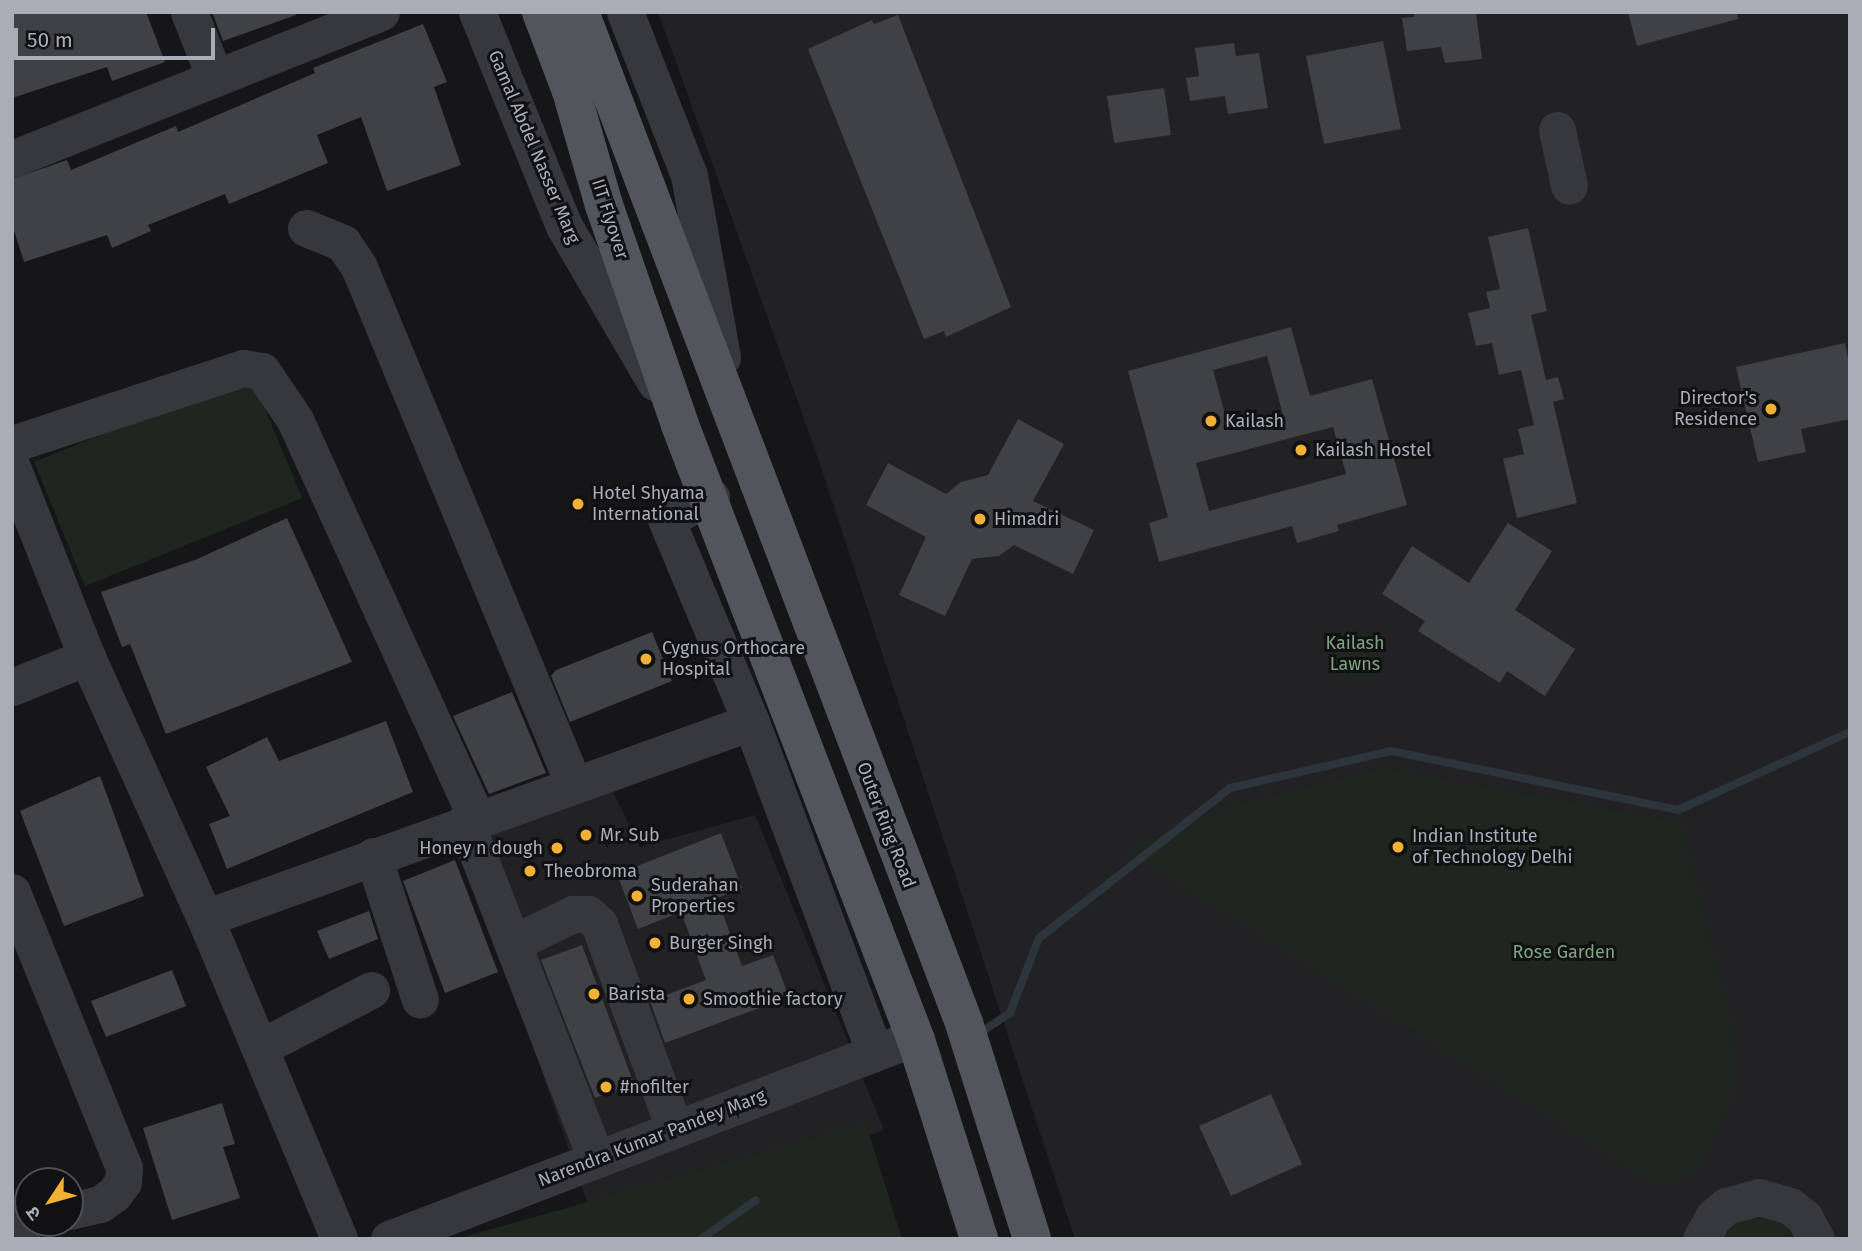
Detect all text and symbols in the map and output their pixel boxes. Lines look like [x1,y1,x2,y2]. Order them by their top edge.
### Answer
scale bar [18,14,219,58]
text: 50 m [27,27,73,53]
street label: Gamal Abdel Nasser Marg [483,47,585,247]
street label: IIT Flyover [587,176,633,262]
place label: Director's Residence [1674,388,1757,430]
marker: Director's Residence [1763,401,1779,417]
place label: Kailash [1225,410,1284,432]
marker: Kailash [1203,413,1219,429]
place label: Kailash Hostel [1315,439,1431,461]
marker: Kailash Hostel [1293,442,1309,458]
place label: Hotel Shyama International [592,483,705,526]
marker: Hotel Shyama International [570,496,586,512]
place label: Himadri [994,508,1059,530]
marker: Himadri [972,511,988,527]
park label: Kailash Lawns [1325,633,1385,676]
place label: Cygnus Orthocare Hospital [662,638,805,680]
marker: Cygnus Orthocare Hospital [636,649,656,669]
street label: Outer Ring Road [852,759,920,891]
place label: Mr. Sub [600,824,660,846]
place label: Indian Institute of Technology Delhi [1412,826,1573,868]
marker: Mr. Sub [578,827,594,843]
place label: Honey n dough [419,837,543,859]
marker: Indian Institute of Technology Delhi [1390,839,1406,855]
marker: Honey n dough [549,840,565,856]
place label: Theobroma [544,860,637,882]
marker: Theobroma [522,863,538,879]
place label: Suderahan Properties [651,875,739,917]
marker: Suderahan Properties [629,888,645,904]
place label: Burger Singh [669,932,773,954]
marker: Burger Singh [647,935,663,951]
park label: Rose Garden [1513,941,1615,963]
place label: Barista [608,983,665,1005]
marker: Barista [586,986,602,1002]
place label: Smoothie factory [703,988,843,1010]
marker: Smoothie factory [681,991,697,1007]
place label: #nofilter [620,1076,689,1098]
marker: #nofilter [598,1079,614,1095]
street label: Narendra Kumar Pandey Marg [535,1085,769,1191]
north arrow [14,1167,84,1237]
text: उ [21,1202,46,1225]

